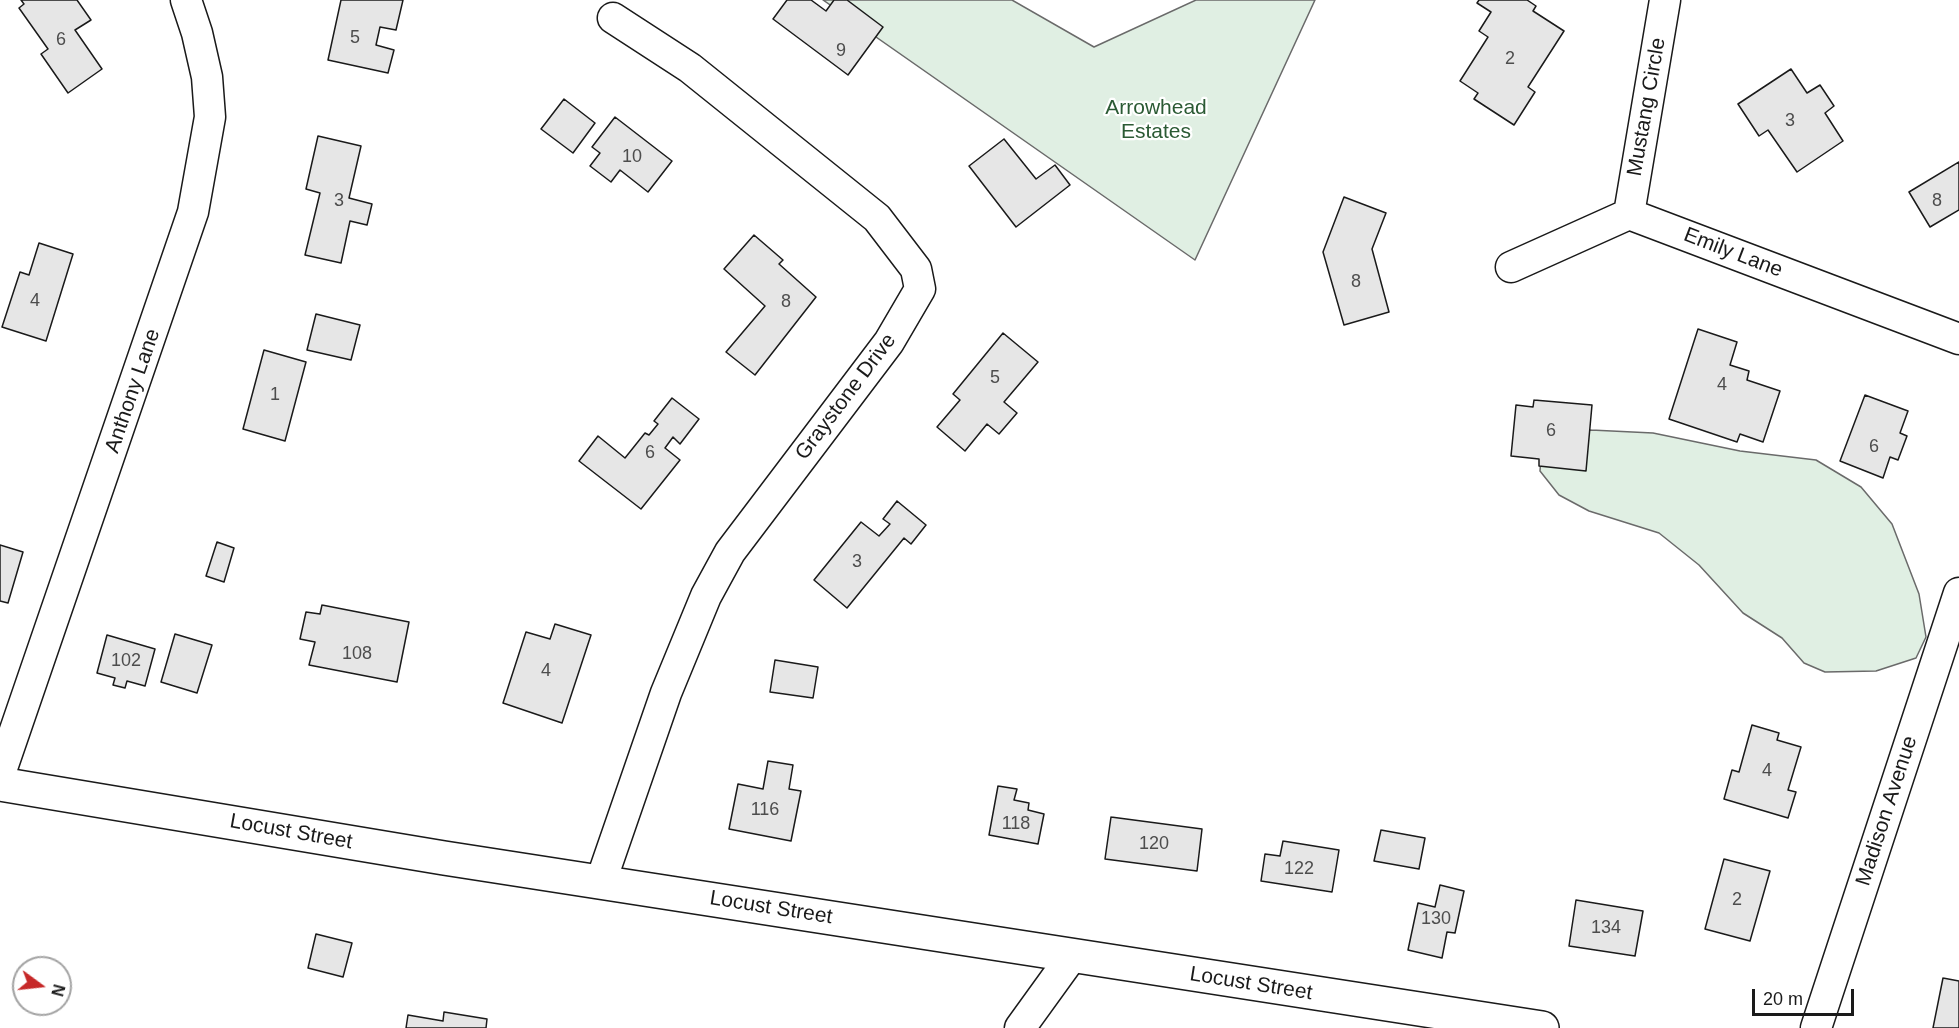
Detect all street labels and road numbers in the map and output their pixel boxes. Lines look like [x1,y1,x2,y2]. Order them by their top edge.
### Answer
street label: Mustang Circle [1622,36,1672,178]
street label: Emily Lane [1680,223,1786,283]
street label: Anthony Lane [100,326,166,456]
street label: Graystone Drive [790,329,902,465]
street label: Madison Avenue [1851,733,1923,889]
street label: Locust Street [228,809,354,855]
street label: Locust Street [708,886,834,930]
street label: Locust Street [1188,962,1314,1006]

